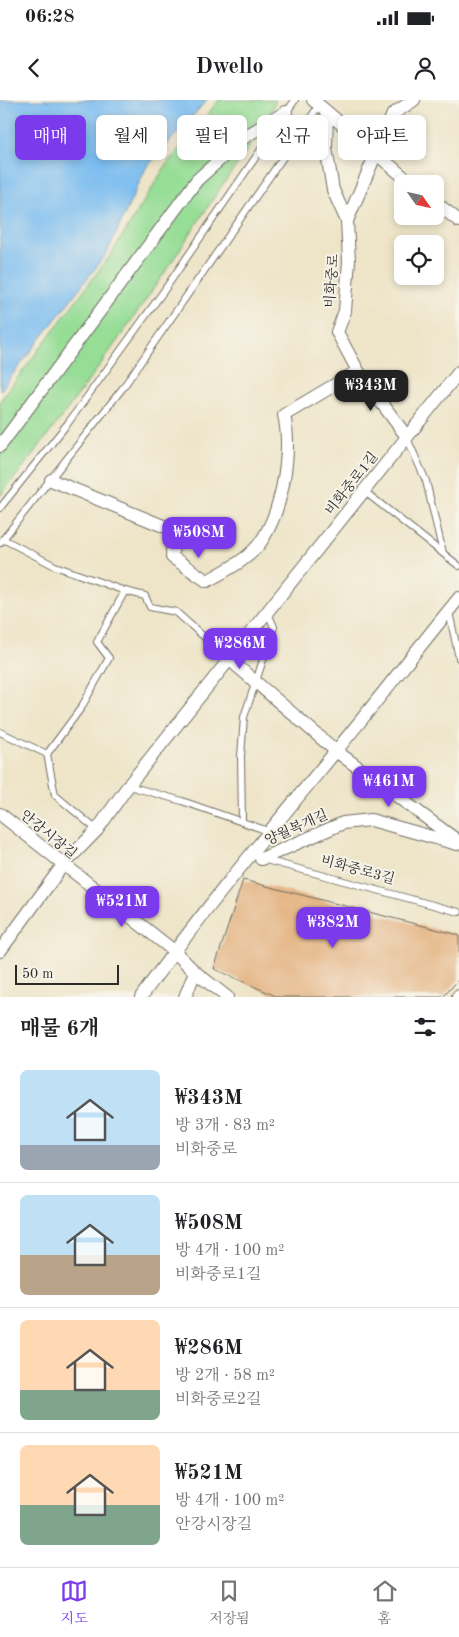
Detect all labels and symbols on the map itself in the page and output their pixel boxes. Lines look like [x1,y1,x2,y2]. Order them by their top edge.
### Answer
north arrow [394,175,444,225]
street label: 비화중로 [321,253,341,309]
pin: ₩343M [336,370,406,412]
street label: 비화중로1길 [321,448,381,518]
pin: ₩508M [164,516,234,559]
pin: ₩286M [205,628,275,670]
pin: ₩461M [354,766,424,808]
street label: 안강시장길 [18,807,80,861]
street label: 양월복개길 [262,807,330,848]
street label: 비화중로3길 [319,851,397,887]
pin: ₩521M [87,886,157,928]
pin: ₩382M [298,906,368,949]
scale bar [15,962,119,985]

